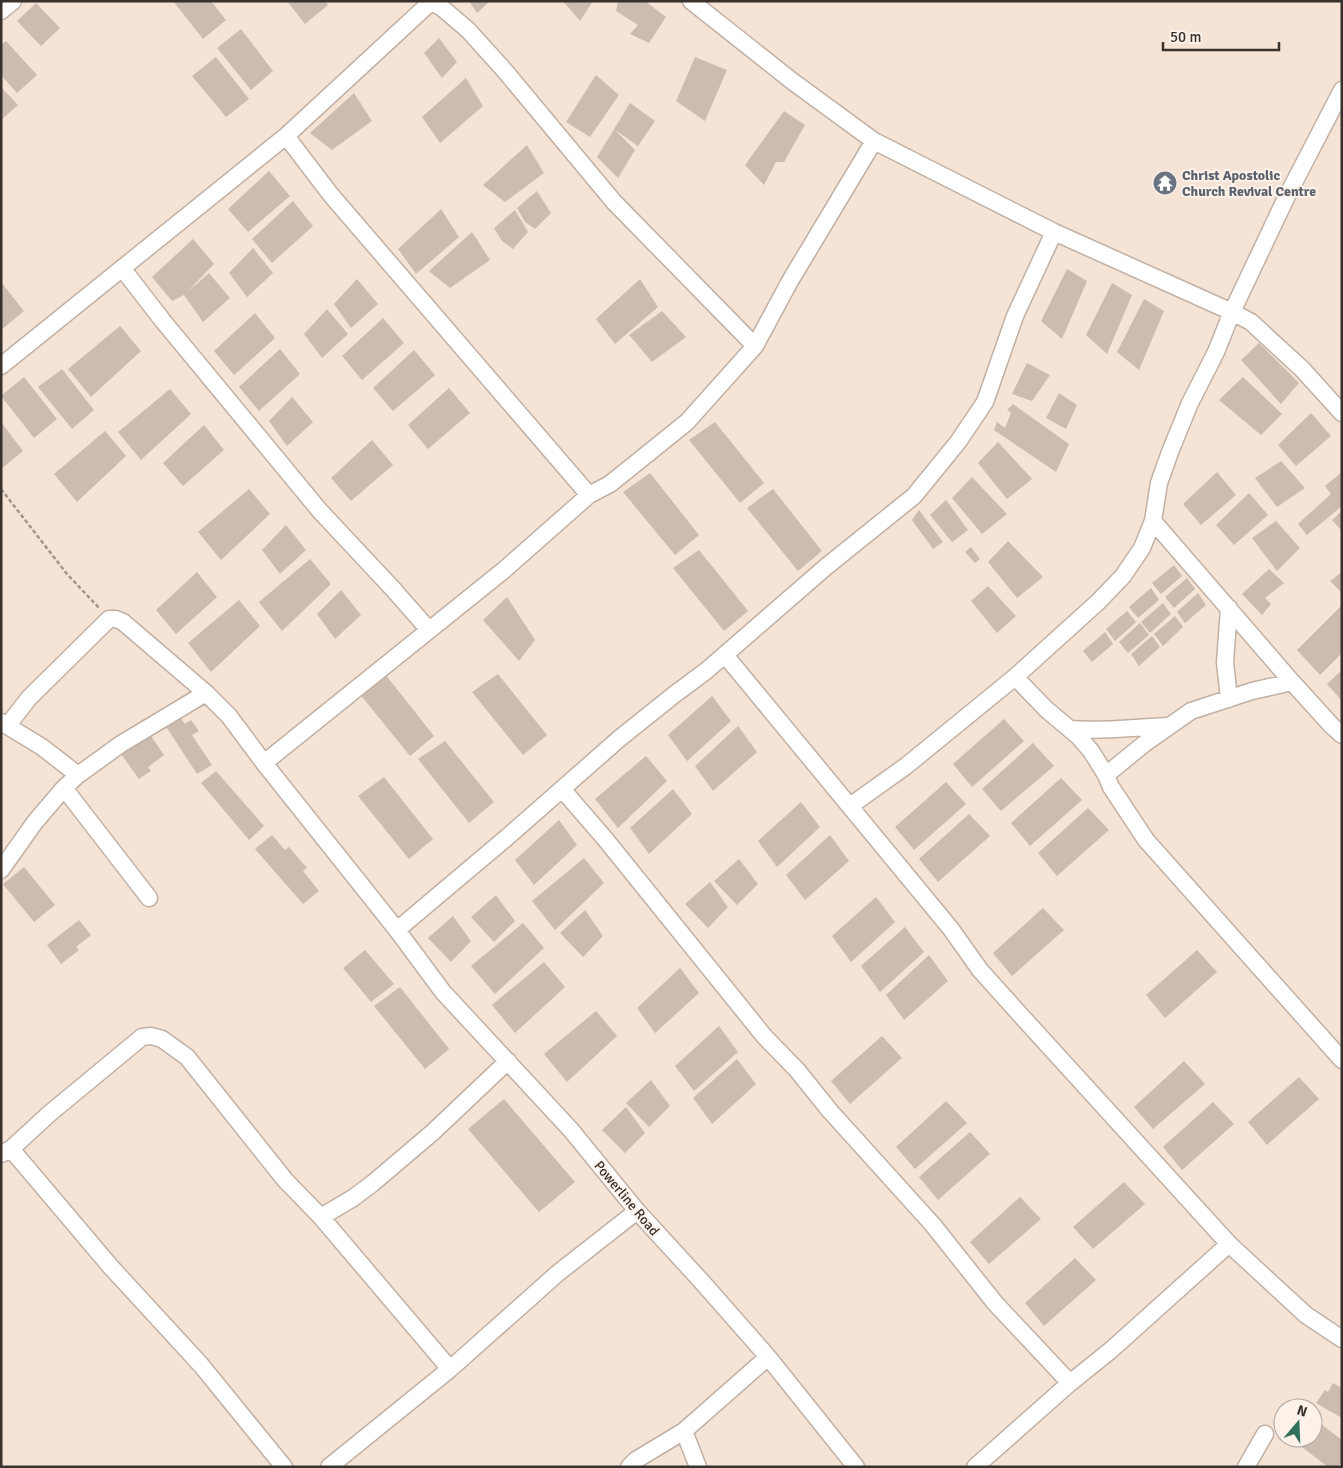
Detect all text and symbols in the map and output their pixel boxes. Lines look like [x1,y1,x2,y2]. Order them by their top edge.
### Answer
scale bar [1163,20,1279,52]
text: 50 m [1170,28,1201,46]
place label: Christ Apostolic Church Revival Centre [1182,167,1316,200]
temple icon: Christ Apostolic Church Revival Centre [1152,170,1178,196]
street label: Powerline Road [590,1157,663,1239]
north arrow [1273,1398,1323,1448]
text: N [1295,1402,1309,1421]

